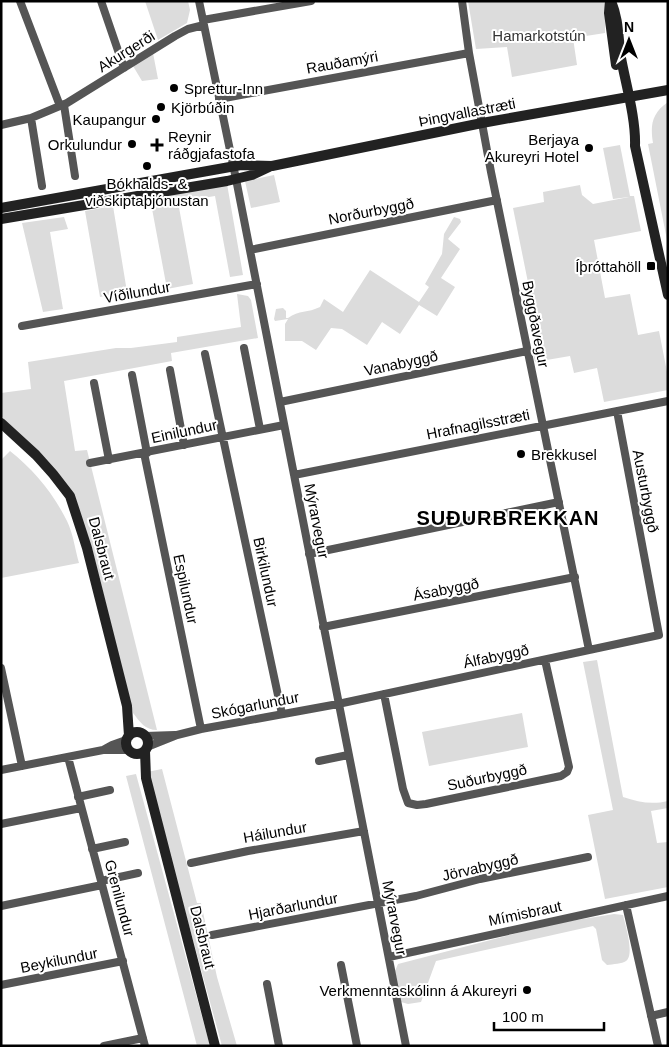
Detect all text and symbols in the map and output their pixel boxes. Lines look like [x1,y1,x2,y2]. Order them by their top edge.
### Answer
north arrow [604,15,654,65]
text: N [624,19,634,35]
street label: Akurgerði [94,27,158,75]
park label: Hamarkotstún [492,27,586,44]
street label: Rauðamýri [305,47,379,77]
place label: Sprettur-Inn [184,80,263,97]
marker: Sprettur-Inn [168,82,180,94]
street label: Þingvallastræti [417,94,517,130]
place label: Kjörbúðin [171,99,234,116]
marker: Kjörbúðin [155,101,167,113]
place label: Kaupangur [73,111,146,128]
marker: Kaupangur [150,113,162,125]
place label: Reynir ráðgjafastofa [168,128,255,162]
place label: Berjaya Akureyri Hotel [485,131,580,165]
place label: Orkulundur [48,136,122,153]
marker: Orkulundur [126,138,138,150]
marker: Reynir ráðgjafastofa [150,138,164,152]
marker: Berjaya Akureyri Hotel [583,142,595,154]
marker: Bókhalds- & viðskiptaþjónustan [141,160,153,172]
place label: Bókhalds- & viðskiptaþjónustan [85,175,209,209]
street label: Norðurbyggð [327,194,415,228]
place label: Íþróttahöll [575,258,641,275]
marker: Íþróttahöll [645,260,657,272]
street label: Víðilundur [102,278,172,306]
street label: Byggðavegur [519,279,553,369]
street label: Vanabyggð [363,347,439,379]
street label: Hrafnagilsstræti [425,406,531,442]
street label: Einilundur [150,416,218,446]
place label: Brekkusel [531,446,597,463]
marker: Brekkusel [515,448,527,460]
street label: Austurbyggð [630,448,662,534]
street label: Mýrarvegur [301,482,333,560]
district label: SUÐURBREKKAN [416,507,600,529]
street label: Dalsbraut [85,515,119,582]
street label: Birkilundur [250,536,282,608]
street label: Espilundur [170,553,202,625]
street label: Ásabyggð [412,574,480,604]
street label: Álfabyggð [462,641,530,671]
street label: Skógarlundur [210,688,300,722]
street label: Suðurbyggð [446,760,528,794]
street label: Háilundur [242,818,308,846]
street label: Jörvabyggð [440,850,520,884]
street label: Grenilundur [102,858,138,938]
street label: Mýrarvegur [379,879,411,957]
street label: Hjarðarlundur [247,889,339,923]
street label: Mímisbraut [487,897,564,929]
street label: Dalsbraut [187,904,219,971]
street label: Beykilundur [19,944,99,976]
place label: Verkmenntaskólinn á Akureyri [319,982,517,999]
marker: Verkmenntaskólinn á Akureyri [521,984,533,996]
scale bar [494,1000,604,1032]
text: 100 m [502,1008,544,1025]

